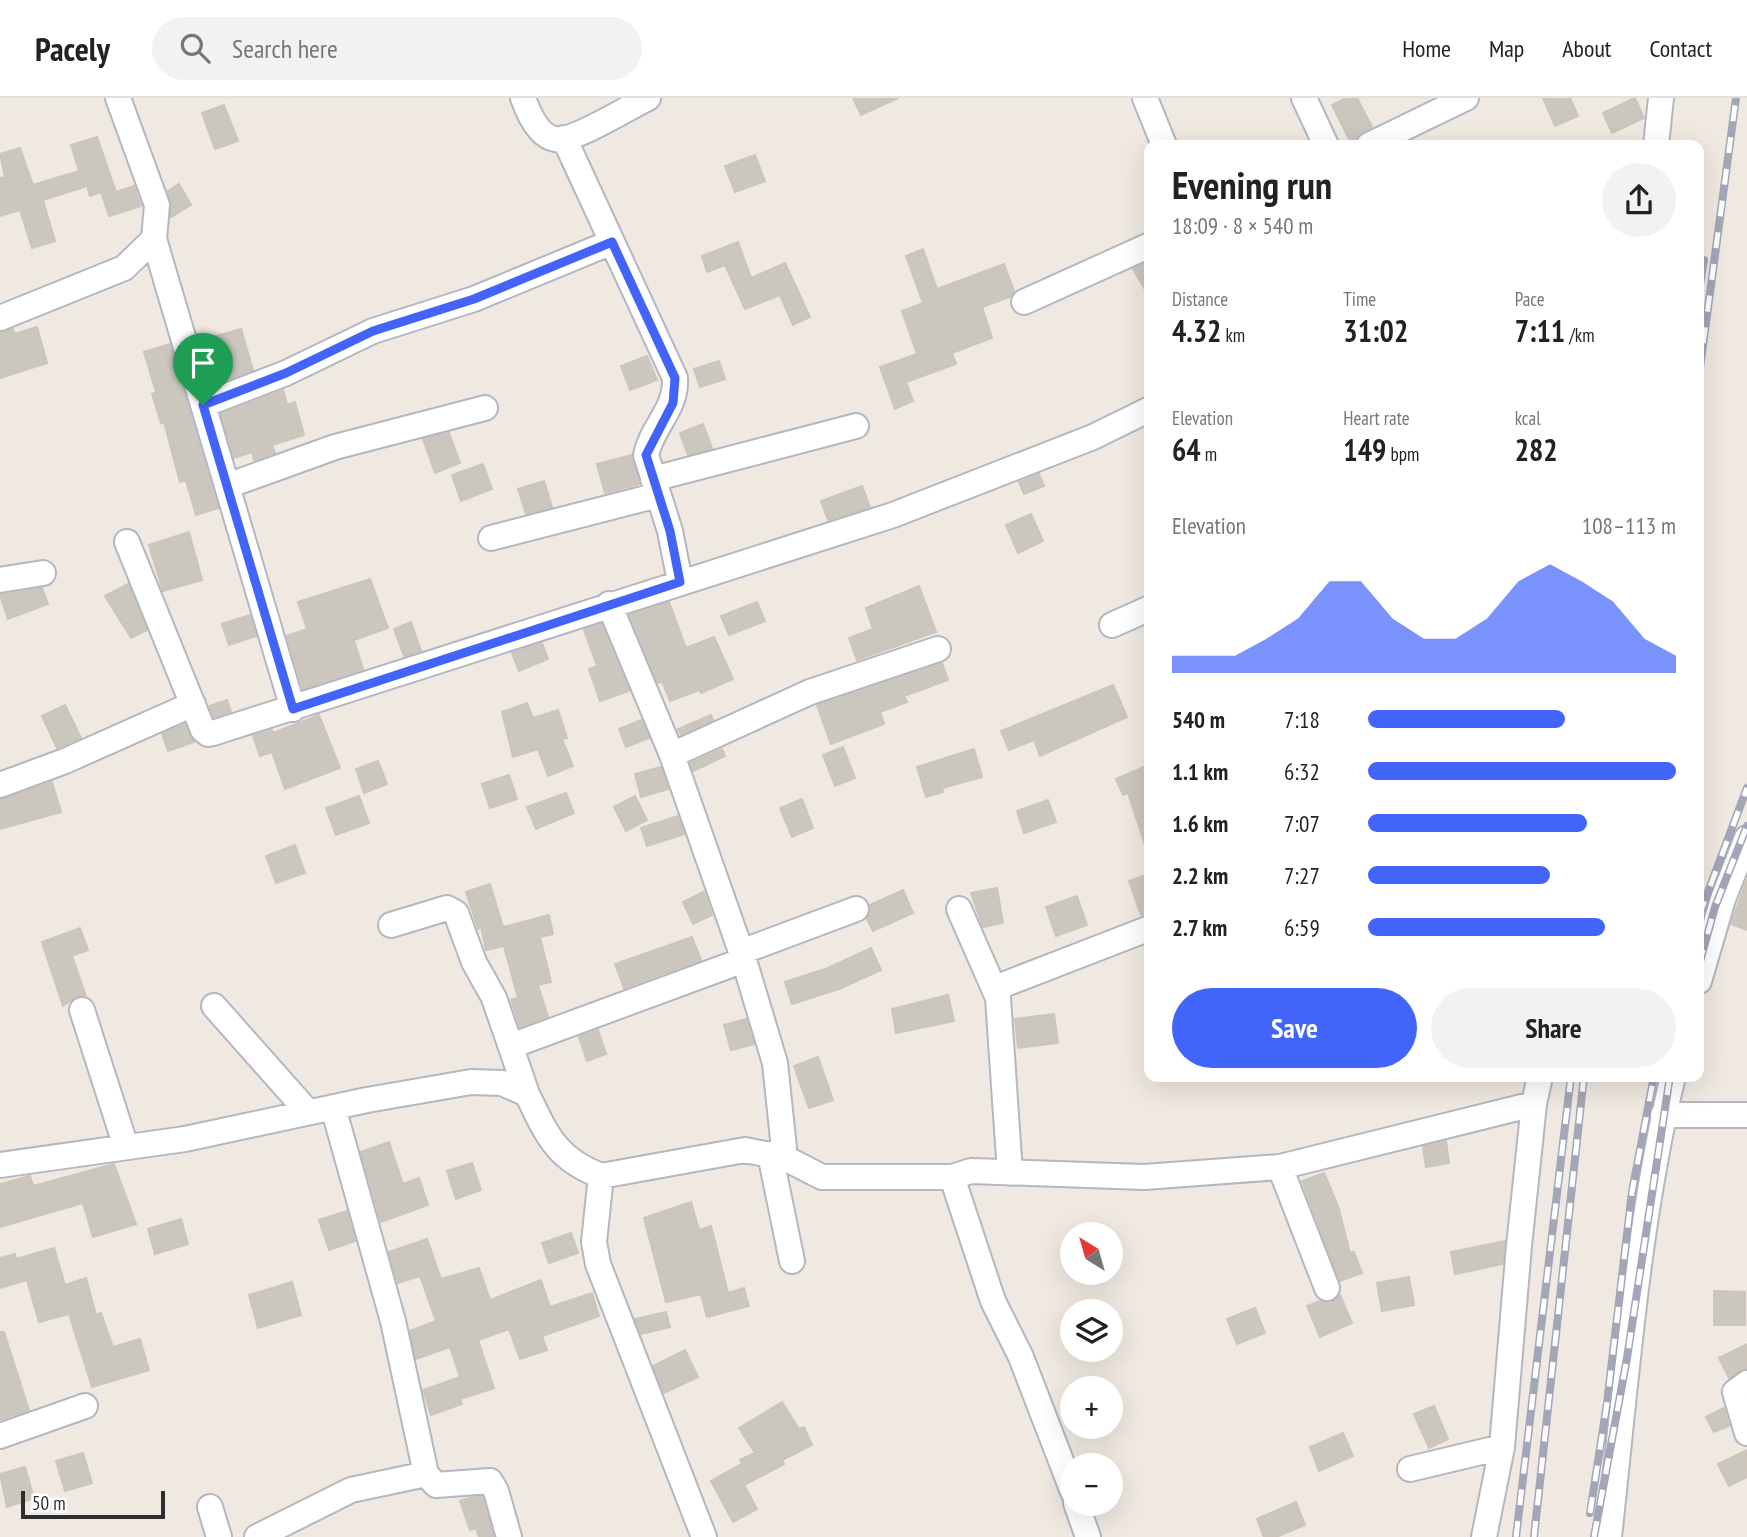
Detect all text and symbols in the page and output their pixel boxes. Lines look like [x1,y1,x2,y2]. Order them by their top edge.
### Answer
search box [152,17,642,80]
text: Pacely [35,27,110,70]
icon: search [176,29,214,67]
text: Search here [232,32,338,65]
text: Home [1402,33,1451,64]
text: Map [1489,33,1524,64]
text: About [1562,33,1611,64]
text: Contact [1649,33,1712,64]
text: Evening run [1172,160,1332,209]
button: share [1602,163,1676,237]
text: 18:09 · 8 × 540 m [1172,211,1313,240]
text: Distance [1172,287,1228,311]
text: Time [1343,287,1376,311]
text: Pace [1515,287,1545,311]
text: 4.32 [1172,311,1221,350]
text: 31:02 [1343,311,1408,350]
text: 7:11 [1515,311,1565,350]
text: km [1221,323,1245,347]
text: /km [1565,323,1595,347]
pin [173,333,233,405]
icon: arrive [184,344,222,382]
text: Elevation [1172,406,1233,430]
text: Heart rate [1343,406,1410,430]
text: kcal [1515,406,1541,430]
text: 64 [1172,430,1201,469]
text: 149 [1343,430,1386,469]
text: 282 [1515,430,1558,469]
text: m [1201,442,1217,466]
text: bpm [1386,442,1419,466]
text: Elevation [1172,511,1246,540]
text: 108–113 m [1582,511,1676,540]
text: 540 m [1172,705,1225,734]
text: 7:18 [1284,705,1320,734]
text: 1.1 km [1172,757,1228,786]
text: 6:32 [1284,757,1320,786]
text: 1.6 km [1172,809,1228,838]
text: 7:07 [1284,809,1320,838]
text: 2.2 km [1172,861,1228,890]
text: 7:27 [1284,861,1320,890]
text: 2.7 km [1172,913,1227,942]
text: 6:59 [1284,913,1320,942]
button: Save [1172,988,1417,1068]
button: Share [1431,988,1676,1068]
north arrow [1060,1222,1124,1284]
map controls [1060,1222,1123,1516]
button: layers [1060,1299,1123,1362]
button: + [1060,1376,1123,1439]
button: − [1060,1453,1123,1516]
scale bar [21,1488,164,1520]
text: 50 m [32,1491,66,1515]

